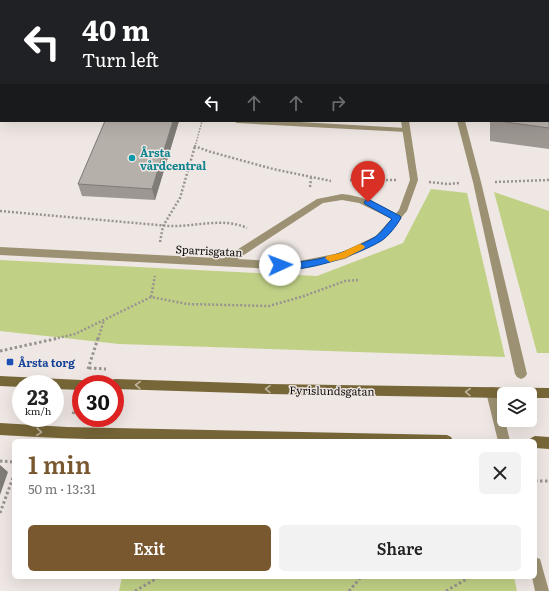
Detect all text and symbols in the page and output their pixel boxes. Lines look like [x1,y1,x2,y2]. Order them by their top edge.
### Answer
text: 40 m [82,8,150,50]
icon: left [16,16,68,68]
text: Turn left [82,46,159,73]
icon: left [201,92,223,114]
icon: ahead [243,92,265,114]
icon: ahead [285,92,307,114]
icon: right [327,92,349,114]
place label: Årsta vårdcentral [140,144,206,173]
marker: Årsta vårdcentral [127,153,137,163]
pin [351,161,385,202]
icon: arrive [357,167,379,189]
street label: Sparrisgatan [175,240,243,260]
position arrow [259,244,301,286]
place label: Årsta torg [18,354,75,370]
marker: Årsta torg [5,357,15,367]
speed limit sign: 30 [72,375,124,427]
text: 23 [27,381,49,411]
one-way arrow [135,381,141,389]
street label: Fyrislundsgatan [289,381,375,399]
one-way arrow [265,385,271,393]
map controls [497,387,537,427]
button: layers [497,387,537,427]
one-way arrow [465,388,471,396]
text: km/h [25,403,51,418]
one-way arrow [36,427,42,436]
text: 1 min [28,446,91,481]
button: close [479,452,521,494]
text: 50 m · 13:31 [28,479,96,498]
button: Exit [28,525,271,571]
button: Share [279,525,521,571]

